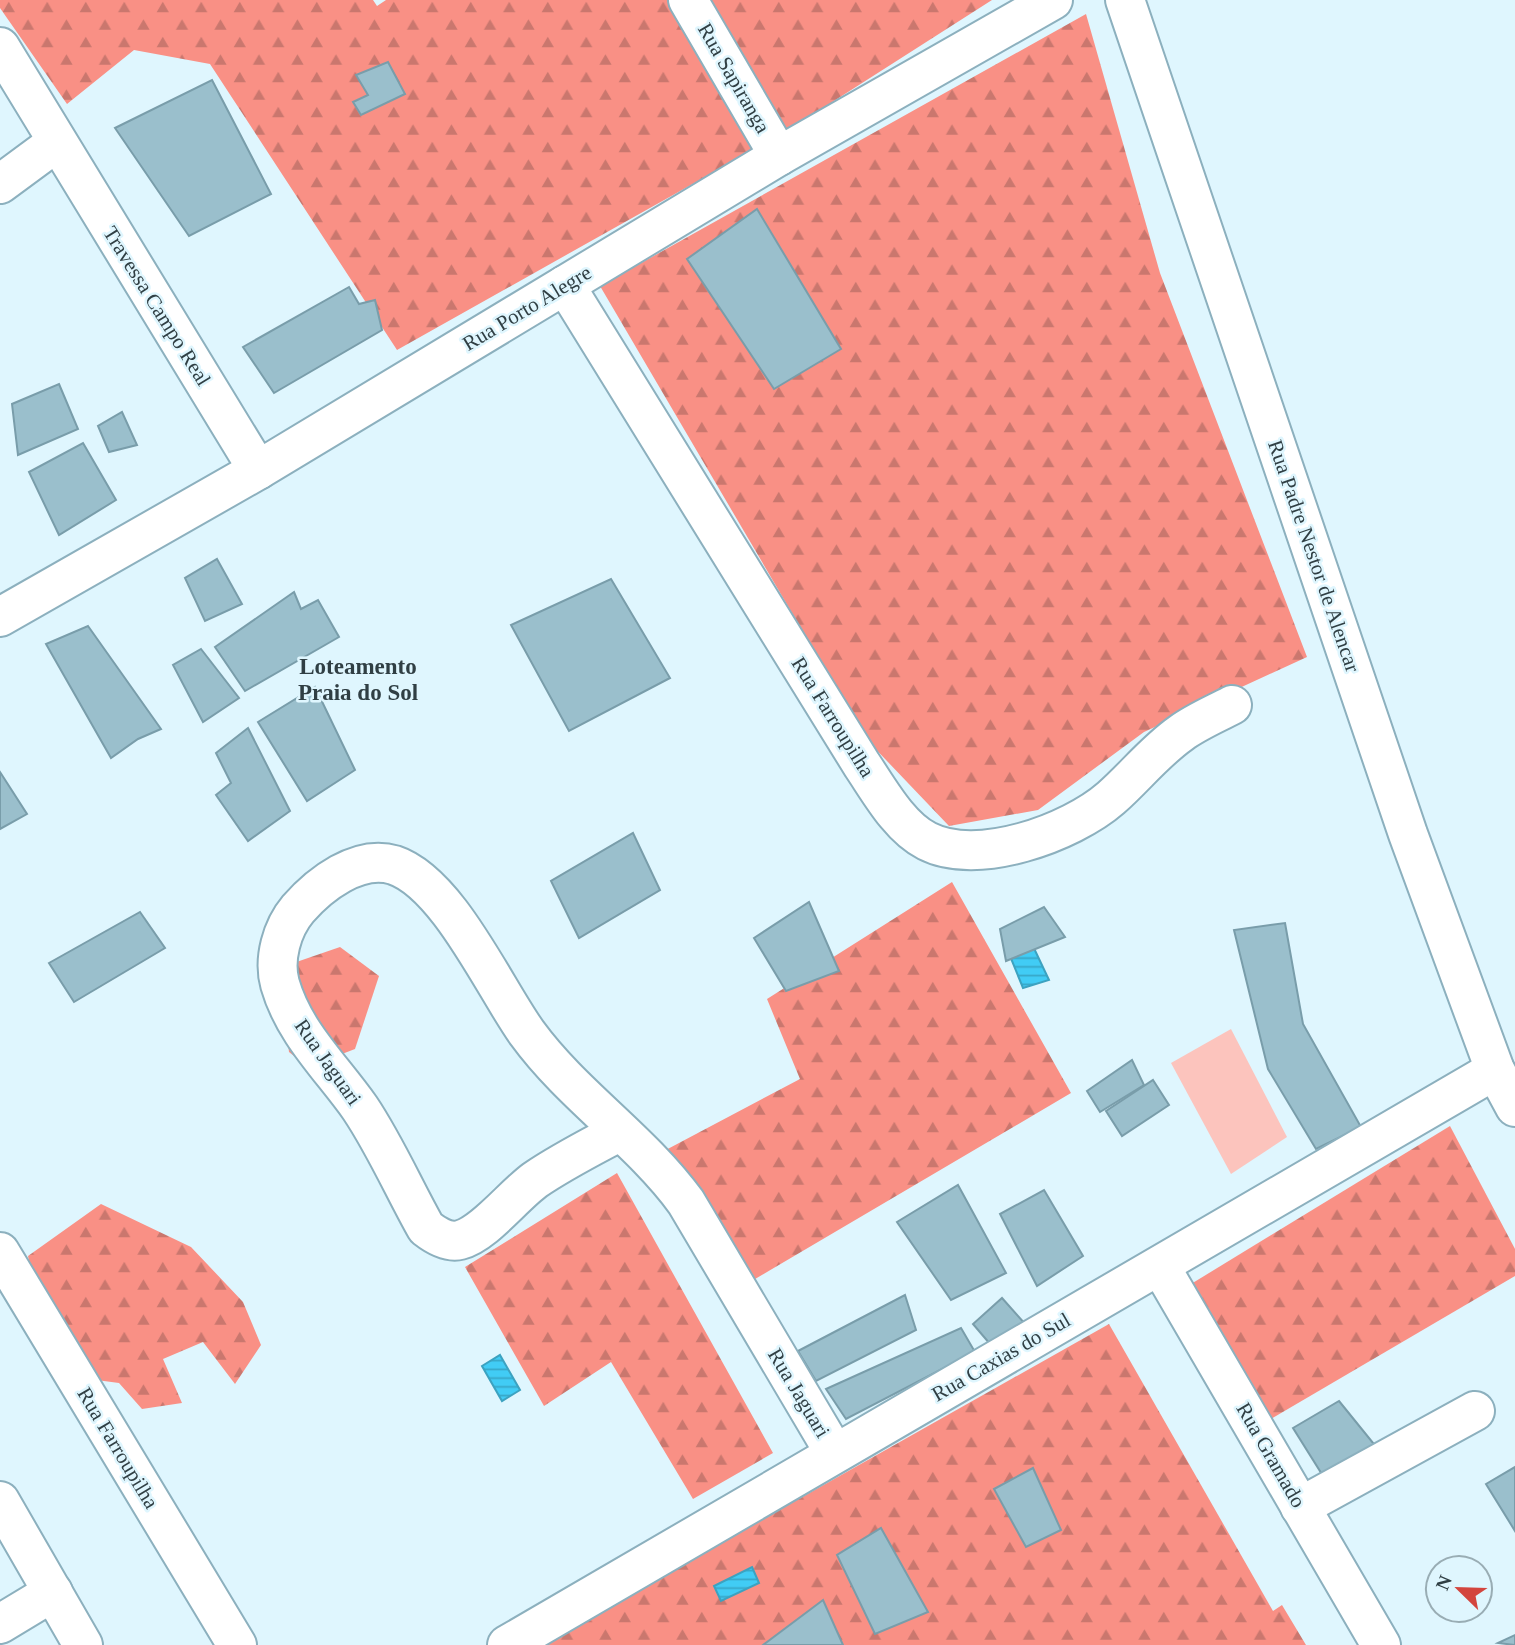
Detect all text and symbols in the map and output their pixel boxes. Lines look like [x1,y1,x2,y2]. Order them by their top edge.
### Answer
street label: Rua Sapiranga [693,19,775,138]
street label: Travessa Campo Real [98,222,216,390]
street label: Rua Porto Alegre [458,260,596,356]
street label: Rua Padre Nestor de Alencar [1263,437,1365,675]
street label: Rua Farroupilha [787,653,880,782]
district label: Loteamento Praia do Sol [298,654,418,705]
street label: Rua Jaguari [290,1014,367,1110]
street label: Rua Caxias do Sul [928,1308,1075,1406]
street label: Rua Jaguari [763,1344,835,1442]
street label: Rua Farroupilha [72,1383,164,1513]
street label: Rua Gramado [1231,1398,1311,1512]
north arrow [1424,1554,1494,1624]
text: N [1431,1572,1456,1593]

